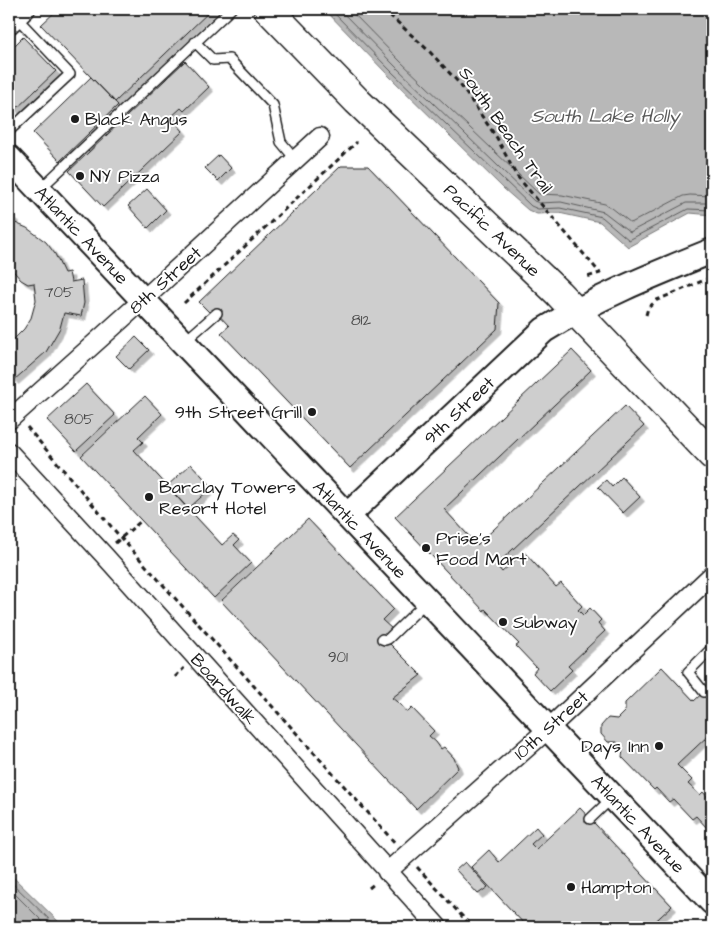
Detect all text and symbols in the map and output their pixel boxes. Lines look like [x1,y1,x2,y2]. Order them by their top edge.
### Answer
street label: South Beach Trail [453,62,559,199]
water label: South Lake Holly [531,103,682,130]
place label: Black Angus [85,107,187,133]
marker: Black Angus [69,113,81,125]
place label: NY Pizza [90,164,159,189]
marker: NY Pizza [74,170,86,182]
street label: Pacific Avenue [438,178,546,283]
street label: Atlantic Avenue [29,181,134,290]
street label: 8th Street [123,240,208,320]
house number: 705 [44,282,74,303]
house number: 812 [351,310,372,331]
street label: 9th Street [418,370,501,450]
place label: 9th Street Grill [175,400,302,425]
marker: 9th Street Grill [306,406,318,418]
house number: 805 [64,409,94,430]
place label: Barclay Towers Resort Hotel [159,475,296,521]
street label: Atlantic Avenue [307,475,412,585]
marker: Barclay Towers Resort Hotel [143,491,155,503]
place label: Prise's Food Mart [436,526,527,572]
marker: Prise's Food Mart [420,542,432,554]
place label: Subway [513,610,578,636]
marker: Subway [497,616,509,628]
house number: 901 [328,647,348,668]
street label: Boardwalk [185,648,263,731]
street label: 10th Street [509,685,595,766]
place label: Days Inn [581,734,649,760]
marker: Days Inn [653,740,665,752]
street label: Atlantic Avenue [585,769,691,879]
place label: Hampton [581,875,652,900]
marker: Hampton [565,881,577,893]

